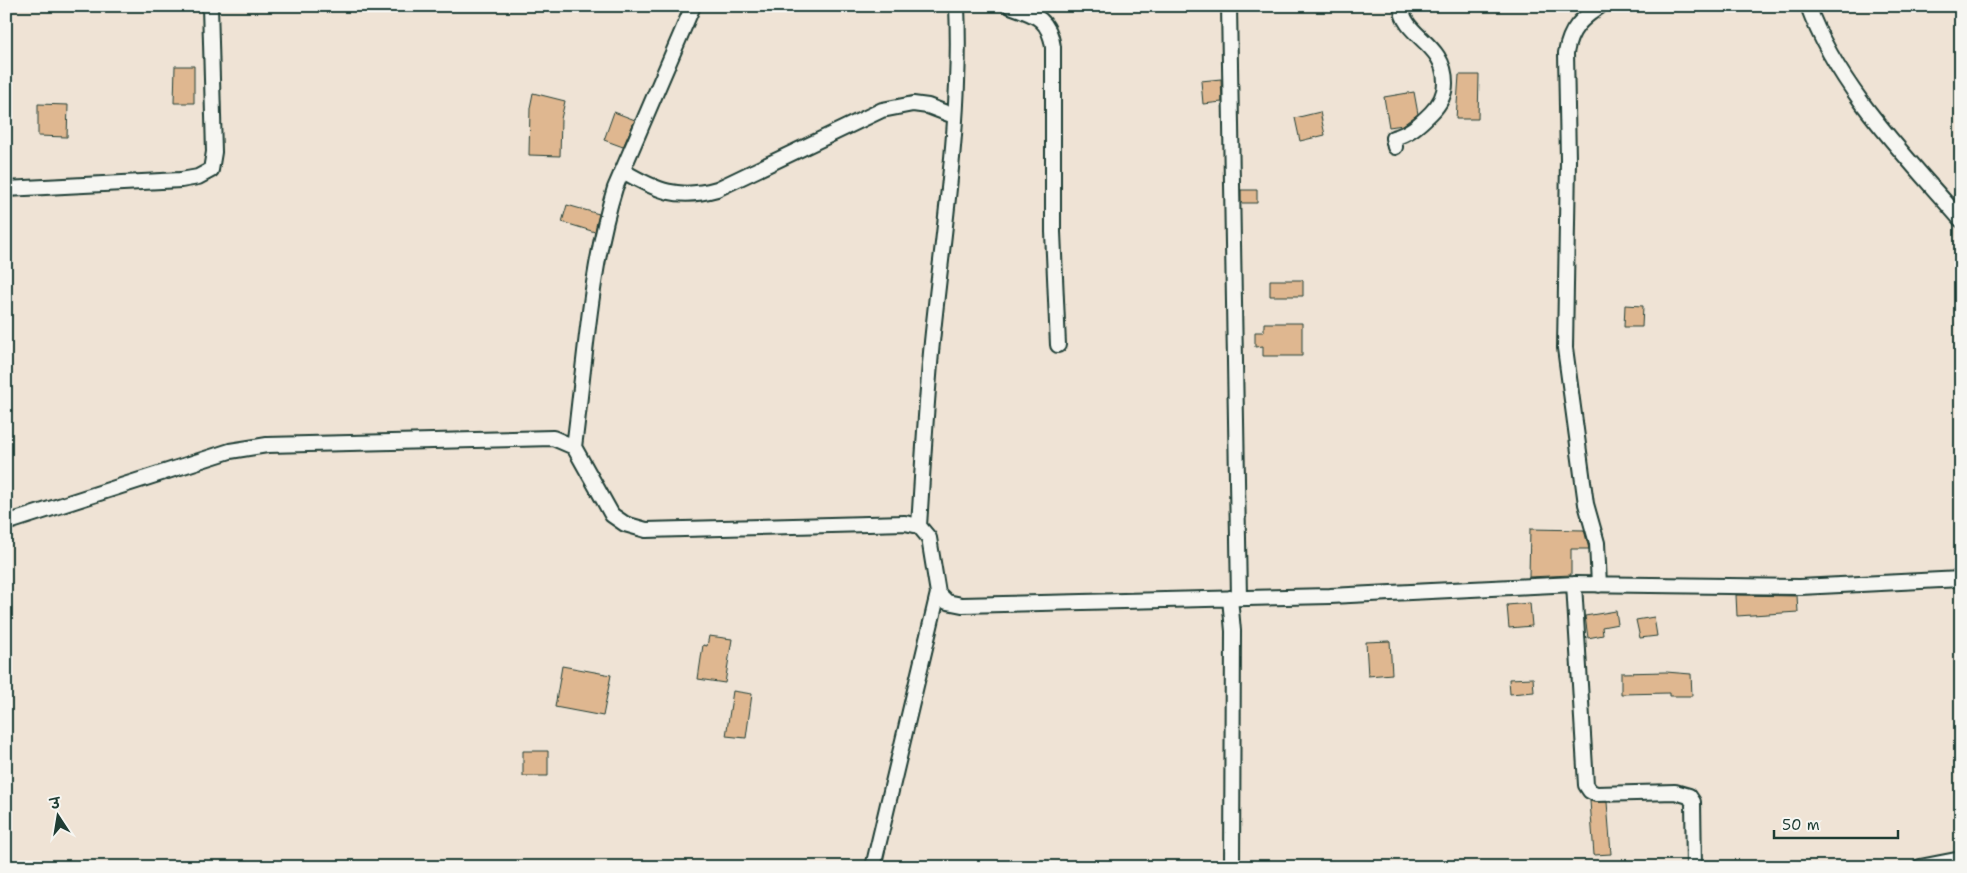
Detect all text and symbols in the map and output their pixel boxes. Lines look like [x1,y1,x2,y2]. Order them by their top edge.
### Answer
north arrow [32,790,82,840]
text: उ [47,793,63,813]
scale bar [1774,808,1898,840]
text: 50 m [1782,815,1820,835]

